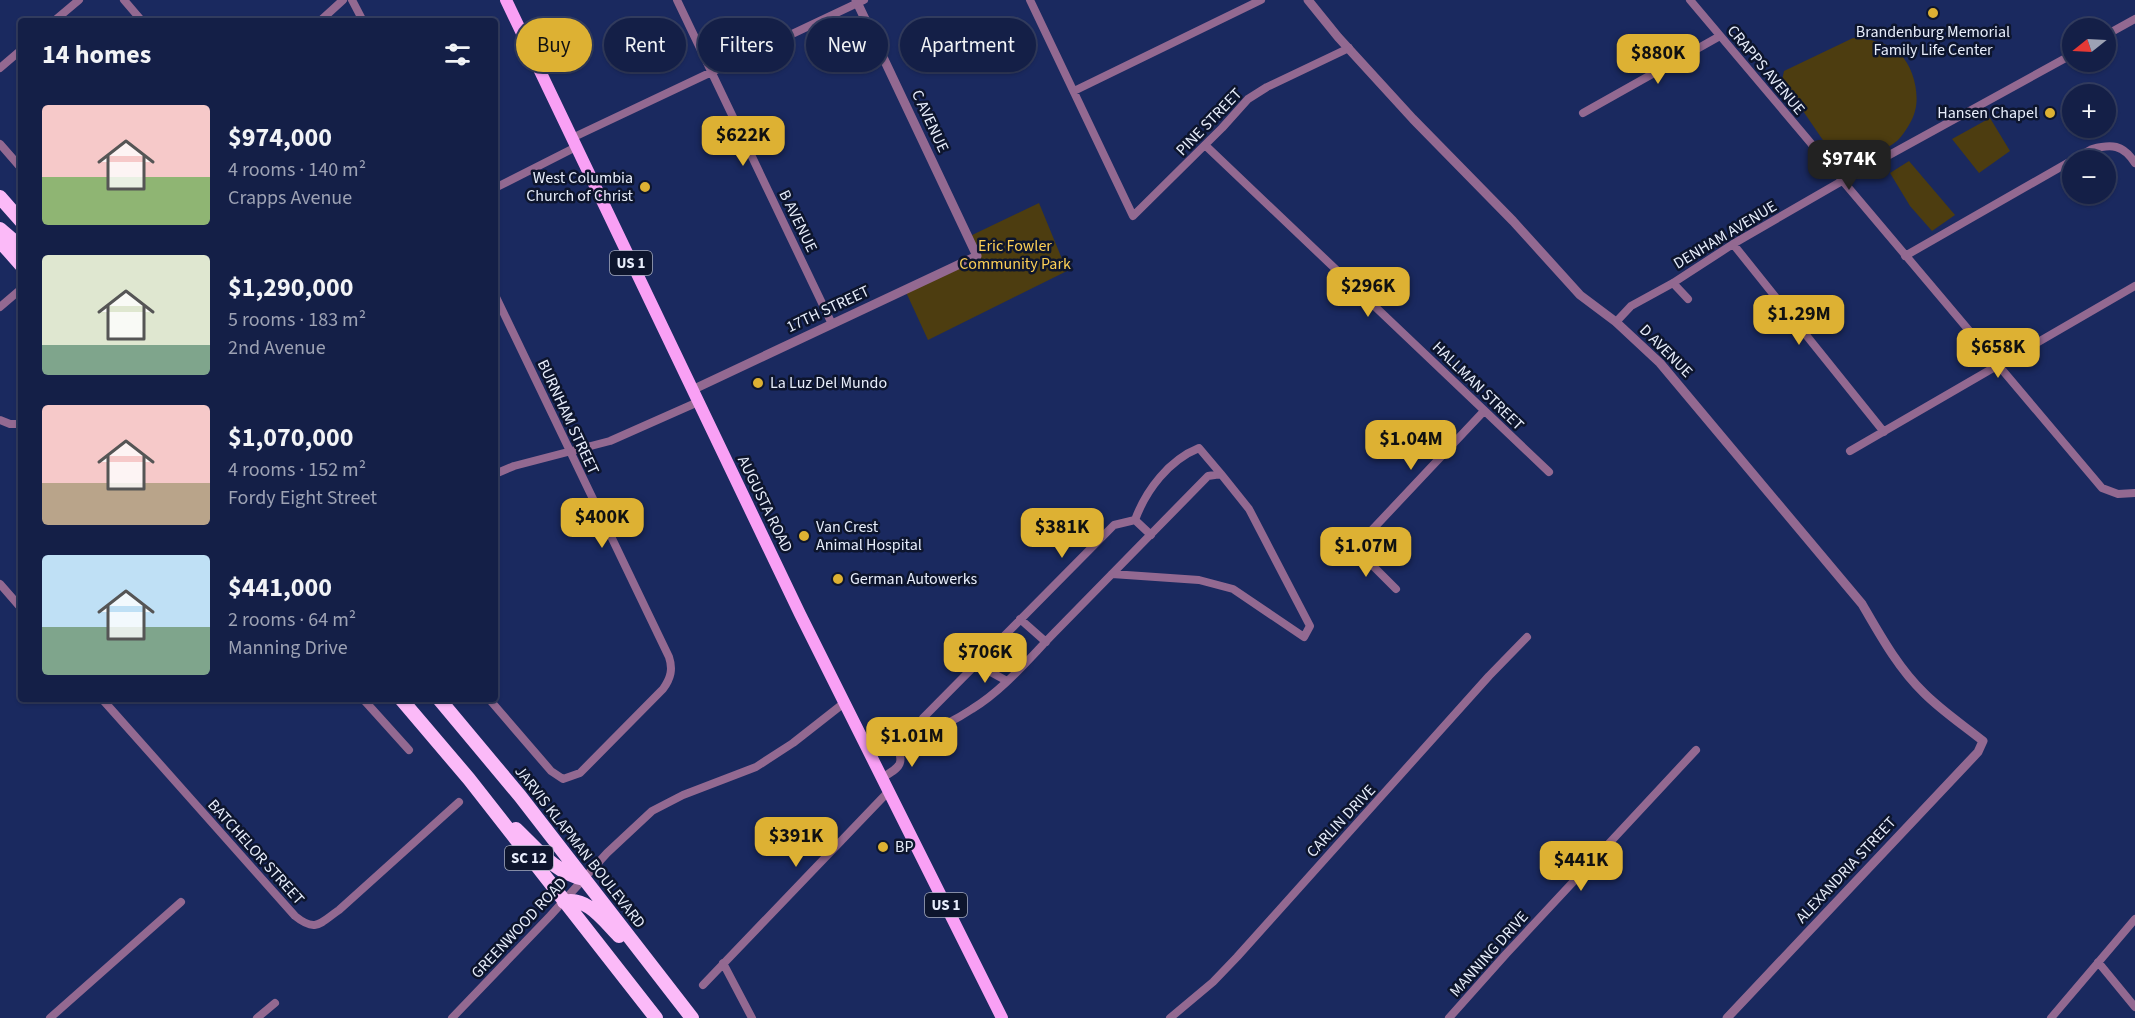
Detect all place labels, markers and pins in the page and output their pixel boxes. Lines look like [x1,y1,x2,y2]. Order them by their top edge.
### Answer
marker: Brandenburg Memorial Family Life Center [1926,6,1940,20]
place label: Brandenburg Memorial Family Life Center [1856,21,2010,61]
pin: $880K [1616,34,1700,85]
place label: Hansen Chapel [1937,102,2038,124]
marker: Hansen Chapel [2043,106,2057,120]
pin: $622K [701,116,785,167]
pin: $974K [1807,140,1891,191]
place label: West Columbia Church of Christ [526,167,634,207]
marker: West Columbia Church of Christ [638,180,652,194]
pin: $296K [1326,267,1410,318]
pin: $1.29M [1750,295,1848,346]
pin: $658K [1956,328,2040,379]
place label: La Luz Del Mundo [770,372,887,394]
marker: La Luz Del Mundo [751,376,765,390]
pin: $1.04M [1362,420,1460,471]
pin: $400K [560,498,644,549]
pin: $381K [1020,508,1104,559]
place label: Van Crest Animal Hospital [816,516,922,556]
pin: $1.07M [1317,527,1415,578]
marker: Van Crest Animal Hospital [797,529,811,543]
place label: German Autowerks [850,568,978,590]
marker: German Autowerks [831,572,845,586]
pin: $706K [943,633,1027,684]
pin: $1.01M [863,717,961,768]
pin: $391K [754,817,838,868]
place label: BP [895,836,913,858]
marker: BP [876,840,890,854]
pin: $441K [1539,841,1623,892]

